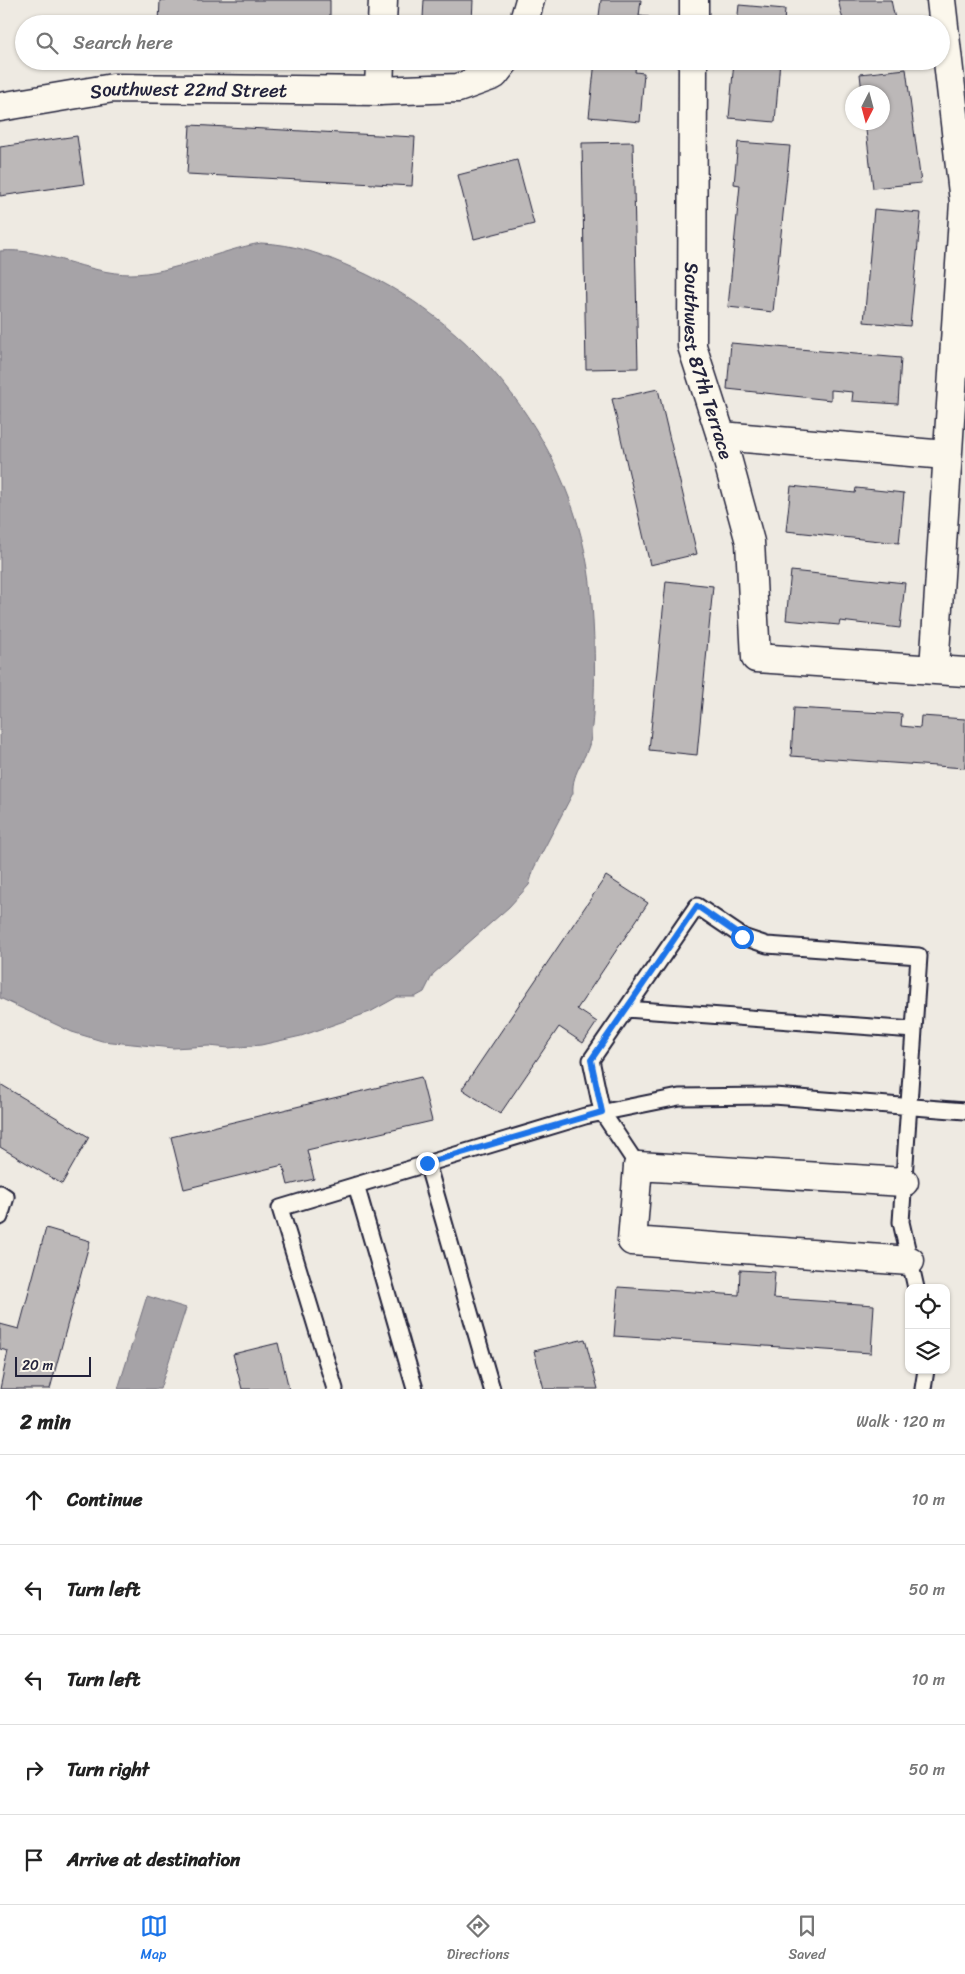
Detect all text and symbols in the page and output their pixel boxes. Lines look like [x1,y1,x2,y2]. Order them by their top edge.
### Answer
search box [15,15,950,70]
text: Search here [73,26,173,59]
icon: search [33,29,61,57]
street label: Southwest 22nd Street [87,71,287,108]
north arrow [845,85,890,130]
street label: Southwest 87th Terrace [675,262,743,463]
route start [731,926,754,949]
route end [416,1152,439,1175]
map controls [905,1284,950,1374]
button: locate [905,1284,950,1329]
button: layers [905,1329,950,1374]
text: 20 m [22,1353,53,1378]
scale bar [15,1354,91,1377]
text: 2 min [20,1403,71,1441]
text: Walk · 120 m [856,1407,945,1436]
text: Continue [67,1483,143,1516]
text: 10 m [912,1485,945,1514]
icon: ahead [20,1486,48,1514]
text: Turn left [67,1573,140,1606]
text: 50 m [909,1575,945,1604]
icon: left [20,1576,48,1604]
text: Turn left [67,1663,140,1696]
text: 10 m [912,1665,945,1694]
icon: left [20,1666,48,1694]
text: Turn right [67,1753,149,1786]
text: 50 m [909,1755,945,1784]
icon: right [20,1756,48,1784]
text: Arrive at destination [67,1843,240,1876]
icon: arrive [20,1846,48,1874]
tab: Map [140,1912,168,1967]
tab: Directions [447,1912,509,1967]
tab: Saved [789,1912,825,1967]

